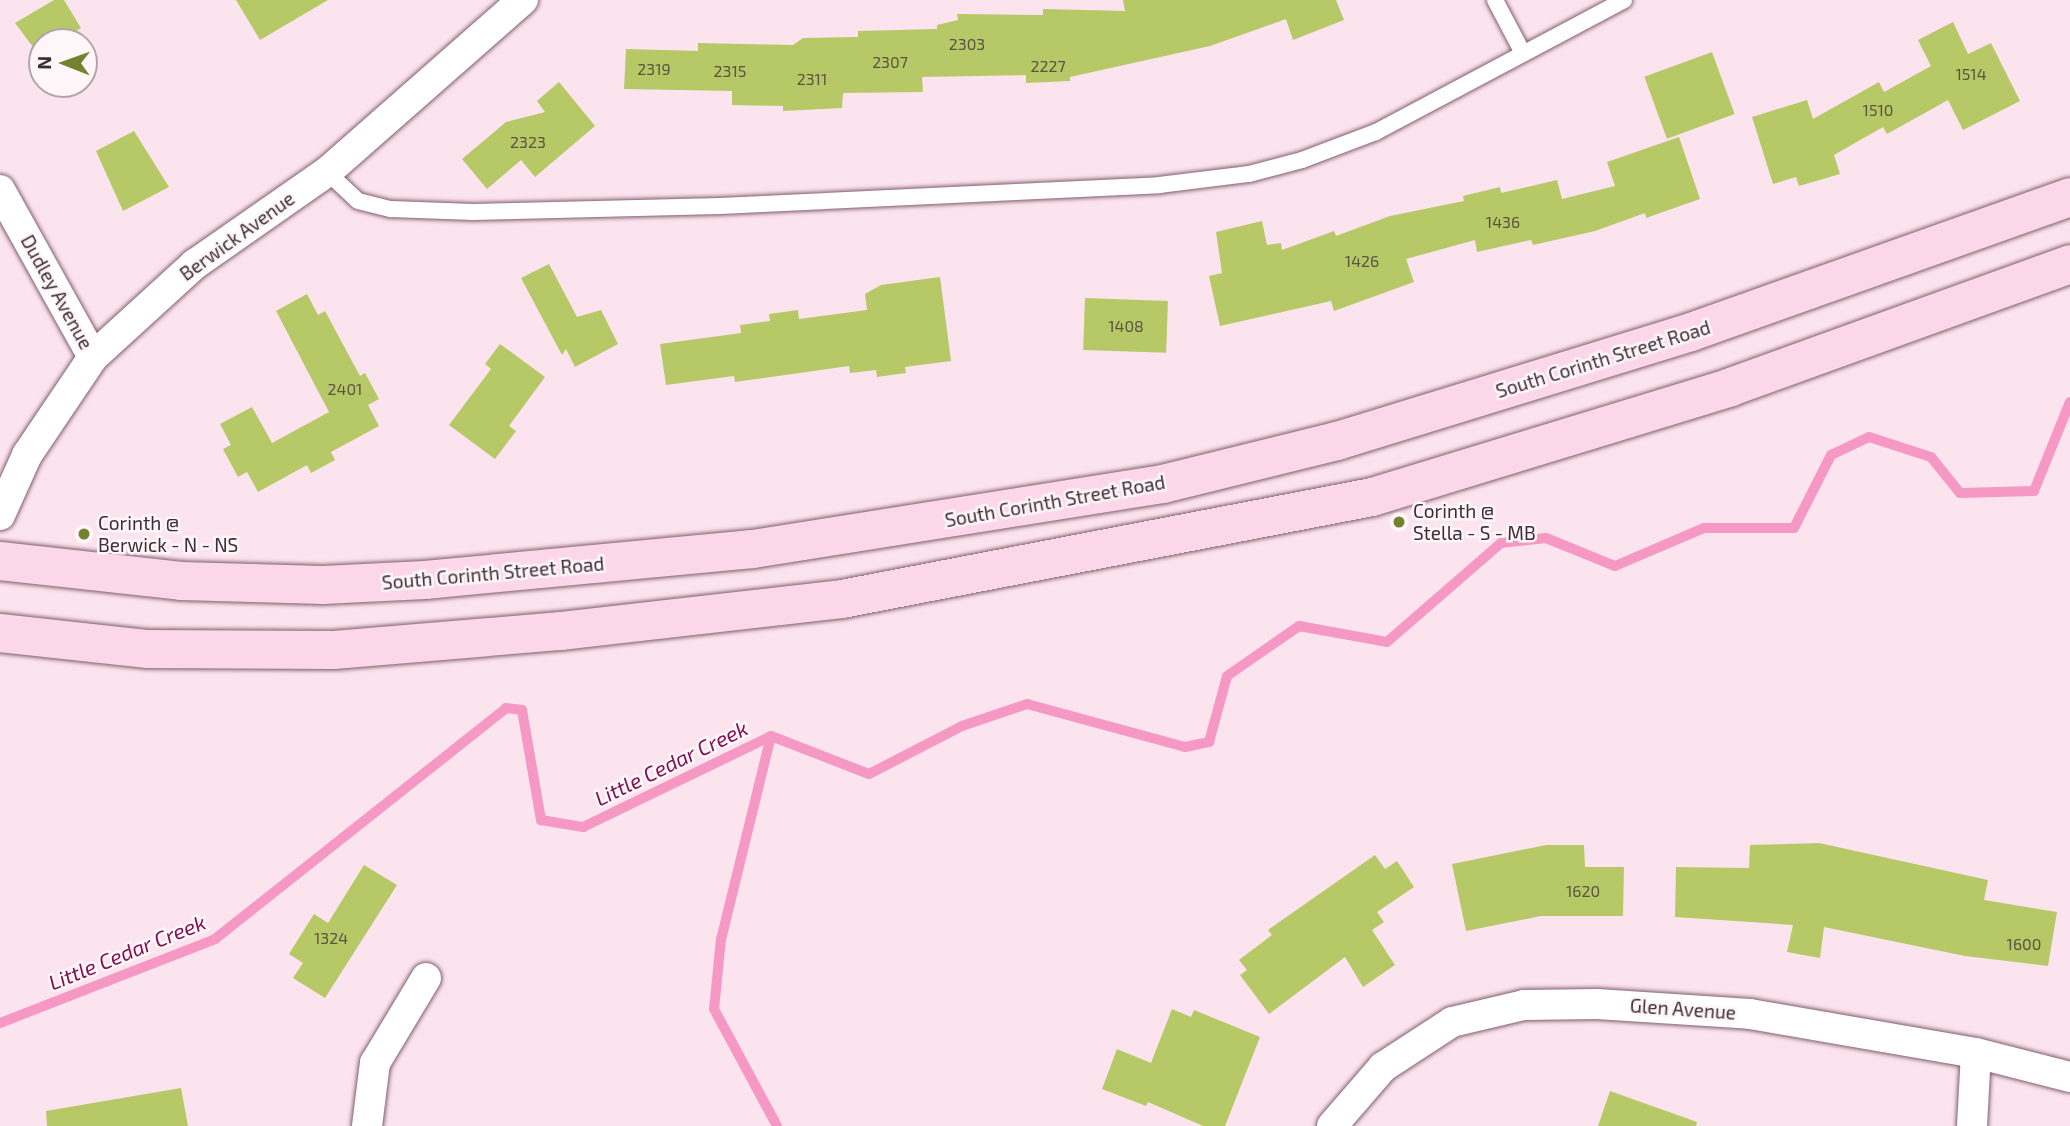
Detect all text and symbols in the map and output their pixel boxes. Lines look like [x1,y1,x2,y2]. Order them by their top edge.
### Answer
north arrow [28,28,98,98]
house number: 2303 [949,34,985,54]
house number: 2307 [872,52,908,72]
text: N [32,56,55,70]
house number: 2227 [1030,56,1066,76]
house number: 2319 [637,59,671,79]
house number: 2315 [714,61,746,81]
house number: 1514 [1955,64,1987,84]
house number: 2311 [797,69,827,89]
house number: 1510 [1863,100,1893,120]
house number: 2323 [510,132,546,152]
street label: Berwick Avenue [175,187,299,285]
house number: 1436 [1486,212,1520,232]
street label: Dudley Avenue [16,230,98,354]
house number: 1426 [1345,251,1379,271]
street label: South Corinth Street Road [1493,315,1713,403]
house number: 1408 [1108,316,1144,336]
house number: 2401 [328,379,362,399]
street label: South Corinth Street Road [943,470,1167,532]
place label: Corinth @ Stella - S - MB [1413,500,1536,544]
place label: Corinth @ Berwick - N - NS [98,512,238,556]
marker: Corinth @ Stella - S - MB [1391,514,1407,530]
marker: Corinth @ Berwick - N - NS [76,526,92,542]
street label: South Corinth Street Road [381,552,605,594]
water label: Little Cedar Creek [590,715,752,811]
house number: 1620 [1566,881,1600,901]
water label: Little Cedar Creek [45,909,209,995]
house number: 1324 [314,928,348,948]
house number: 1600 [2007,934,2041,954]
street label: Glen Avenue [1629,994,1737,1024]

